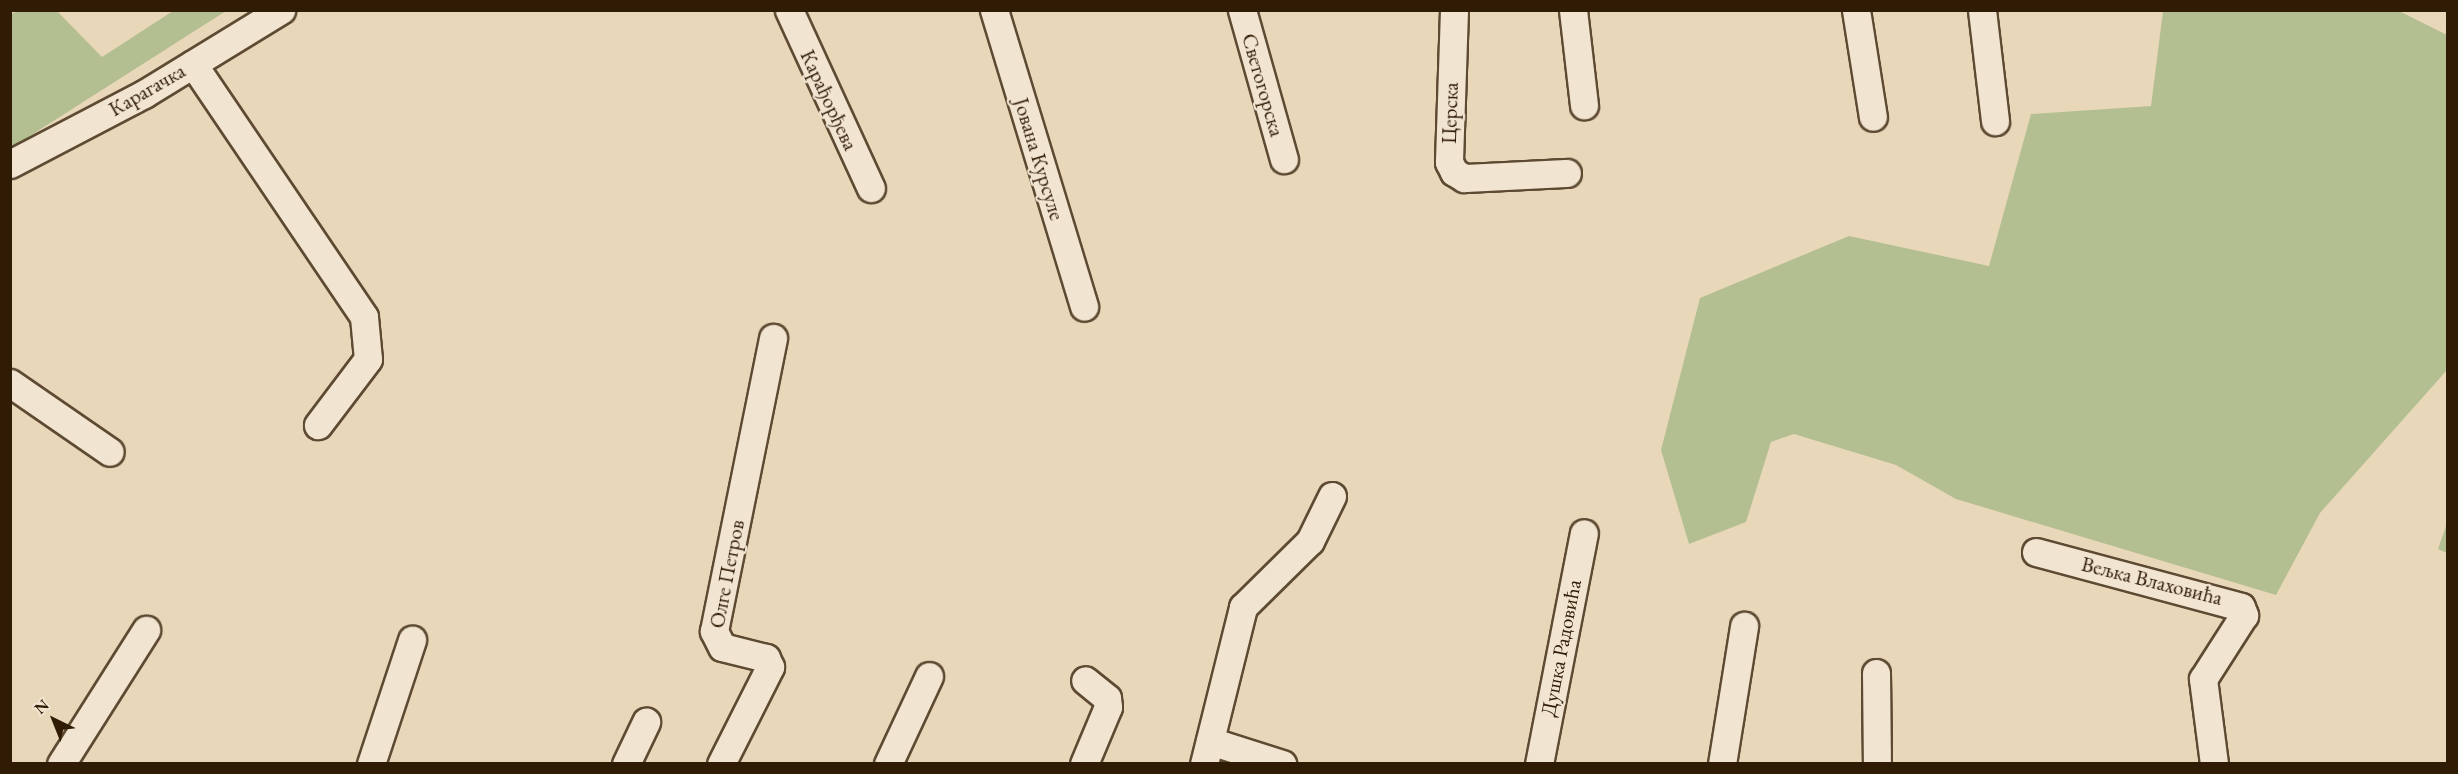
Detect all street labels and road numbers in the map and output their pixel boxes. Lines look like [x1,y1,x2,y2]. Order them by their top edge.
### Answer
street label: Светогорска [1236,31,1290,139]
street label: Карађорђева [795,46,863,154]
street label: Карагачка [104,58,190,122]
street label: Церска [1436,82,1464,144]
street label: Јована Курсуле [1008,95,1070,223]
street label: Олге Петров [704,518,750,630]
street label: Вељка Влаховића [2079,551,2225,611]
street label: Душка Радовића [1535,577,1587,719]

